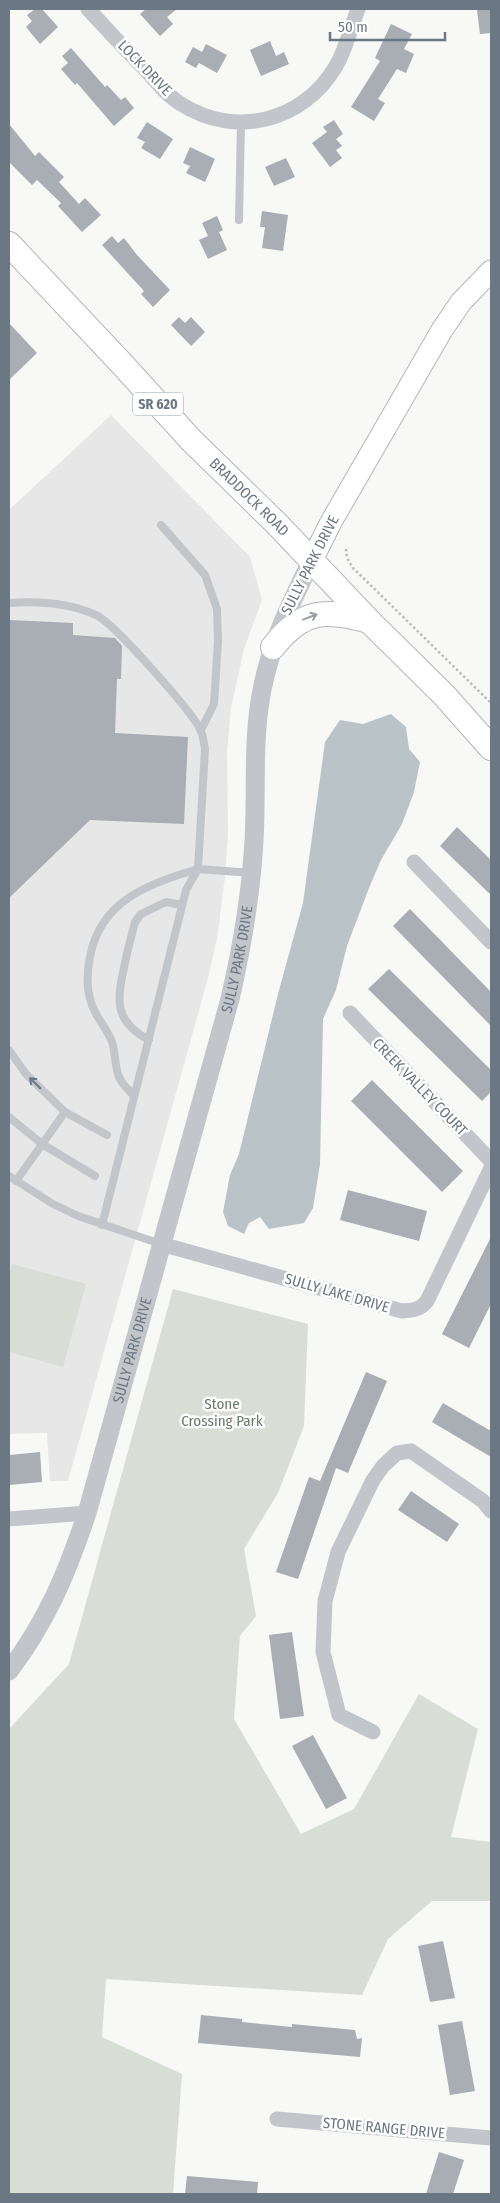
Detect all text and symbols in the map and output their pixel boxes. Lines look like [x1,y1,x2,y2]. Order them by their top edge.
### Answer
scale bar [330,10,445,42]
text: 50 m [338,18,368,36]
street label: LOCK DRIVE [114,37,176,99]
road number: SR 620 [133,392,183,416]
street label: BRADDOCK ROAD [206,454,293,540]
street label: SULLY PARK DRIVE [277,512,343,618]
one-way arrow [302,612,317,621]
street label: SULLY PARK DRIVE [218,904,257,1015]
street label: CREEK VALLEY COURT [369,1035,471,1139]
one-way arrow [29,1077,41,1089]
street label: SULLY LAKE DRIVE [283,1270,391,1316]
street label: SULLY PARK DRIVE [109,1295,156,1405]
park label: Stone Crossing Park [181,1395,263,1430]
street label: STONE RANGE DRIVE [322,2114,446,2142]

